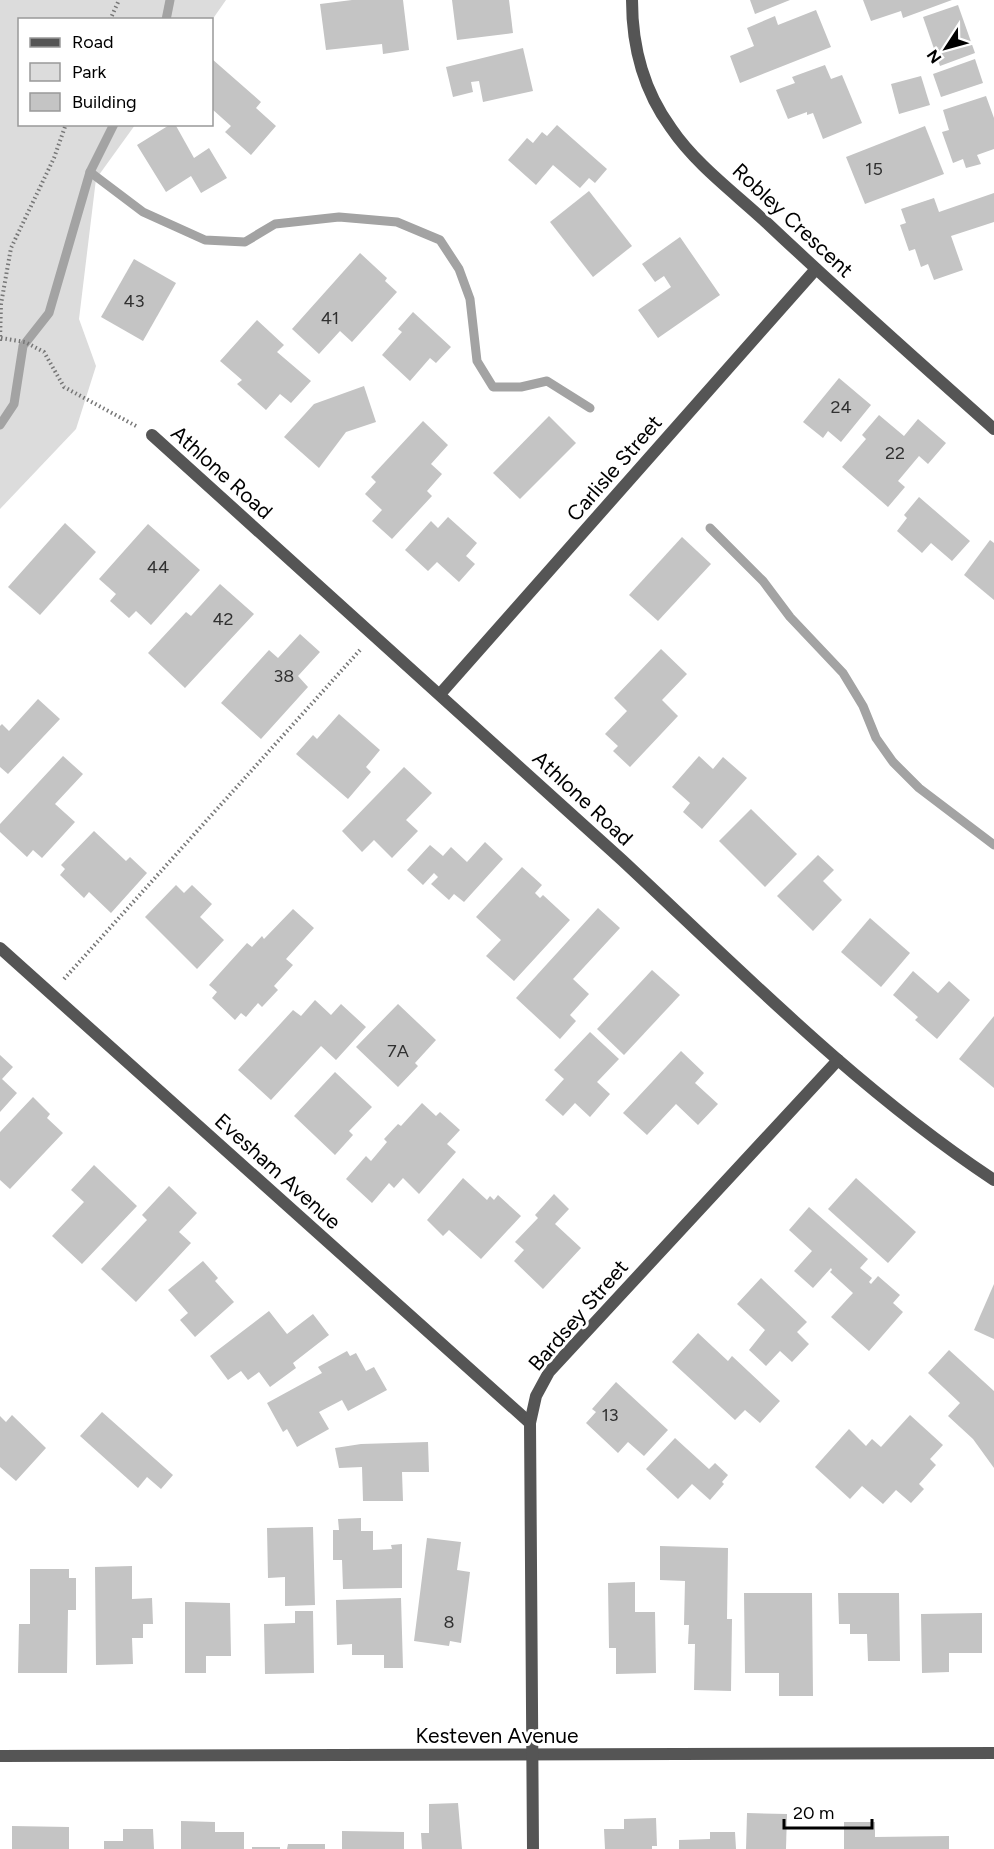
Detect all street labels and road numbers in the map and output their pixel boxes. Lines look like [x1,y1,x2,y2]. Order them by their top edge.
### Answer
street label: Robley Crescent [728,158,858,282]
street label: Carlisle Street [561,410,667,526]
street label: Athlone Road [166,420,278,524]
street label: Athlone Road [528,745,638,851]
street label: Evesham Avenue [210,1108,346,1234]
street label: Bardsey Street [523,1254,633,1376]
street label: Kesteven Avenue [415,1723,579,1748]

